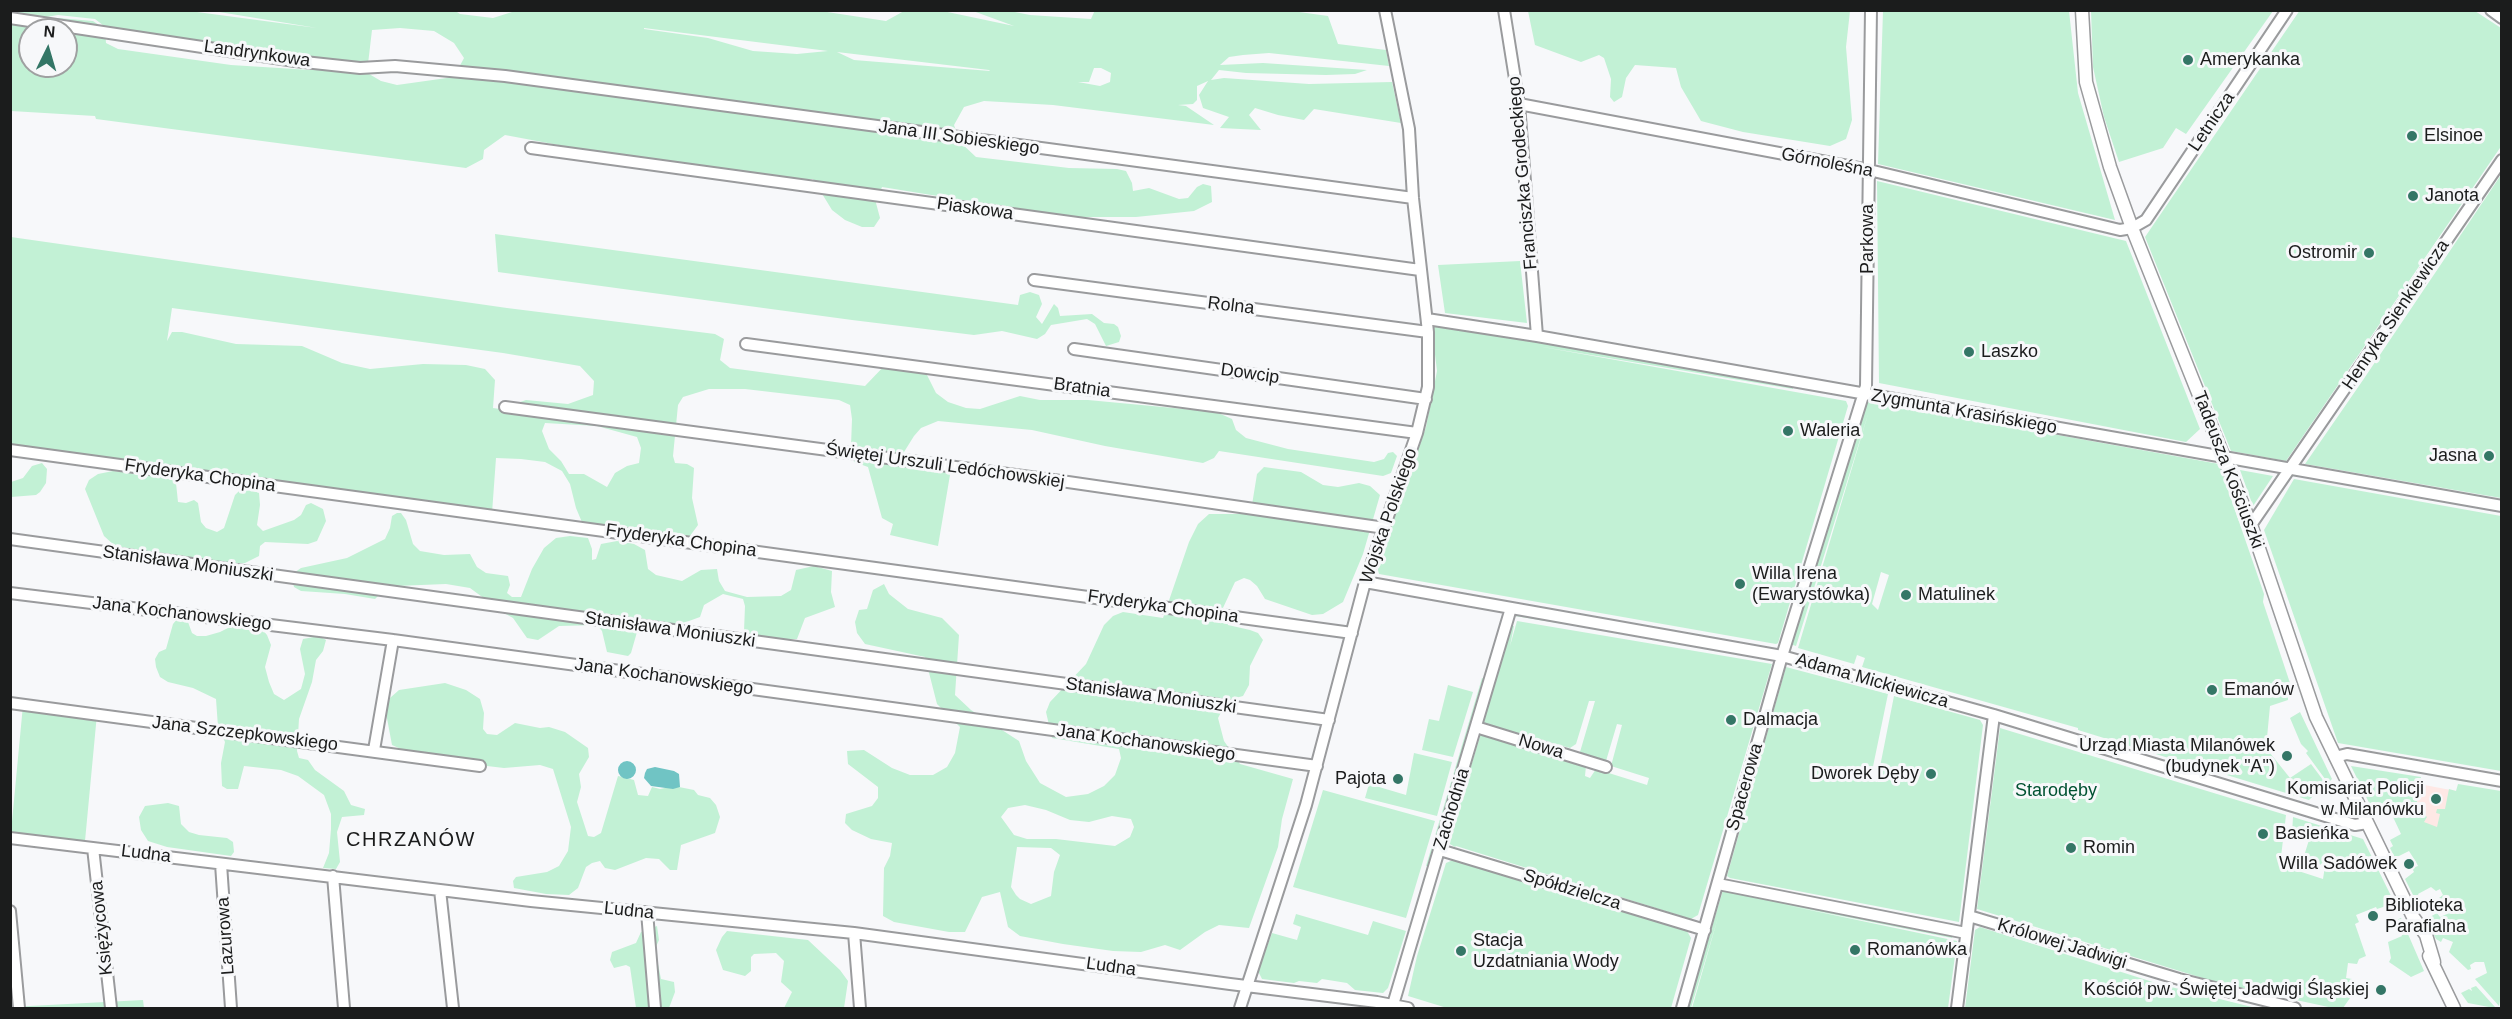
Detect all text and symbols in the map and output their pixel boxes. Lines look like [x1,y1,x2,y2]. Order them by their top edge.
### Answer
north arrow [18,18,78,78]
text: N [43,23,56,41]
street label: Landrynkowa [202,36,312,72]
place label: Amerykanka [2200,49,2300,71]
marker: Amerykanka [2181,53,2195,67]
street label: Franciszka Grodeckiego [1504,75,1542,271]
street label: Letnicza [2184,88,2240,156]
street label: Jana III Sobieskiego [877,116,1041,160]
place label: Elsinoe [2424,125,2483,147]
marker: Elsinoe [2405,129,2419,143]
street label: Górnoleśna [1779,144,1875,182]
place label: Janota [2425,185,2479,207]
marker: Janota [2406,189,2420,203]
street label: Piaskowa [935,193,1015,225]
street label: Parkowa [1857,204,1879,274]
street label: Henryka Sienkiewicza [2338,236,2454,394]
place label: Ostromir [2288,242,2357,264]
marker: Ostromir [2362,246,2376,260]
street label: Rolna [1206,292,1256,320]
place label: Laszko [1981,341,2038,363]
marker: Laszko [1962,345,1976,359]
street label: Dowcip [1219,359,1281,389]
street label: Bratnia [1052,373,1112,403]
street label: Zygmunta Krasińskiego [1870,385,2058,439]
street label: Tadeusza Kościuszki [2188,388,2268,552]
place label: Waleria [1800,420,1860,442]
marker: Waleria [1781,424,1795,438]
street label: Świętej Urszuli Ledóchowskiej [824,439,1066,493]
street label: Wojska Polskiego [1356,445,1422,587]
place label: Jasna [2429,445,2477,467]
marker: Jasna [2482,449,2496,463]
street label: Fryderyka Chopina [123,455,277,497]
street label: Fryderyka Chopina [604,520,758,562]
street label: Stanisława Moniuszki [101,541,275,587]
place label: Willa Irena (Ewarystówka) [1752,563,1870,606]
marker: Willa Irena (Ewarystówka) [1733,577,1747,591]
place label: Matulinek [1918,584,1995,606]
street label: Fryderyka Chopina [1086,586,1240,628]
marker: Matulinek [1899,588,1913,602]
street label: Jana Kochanowskiego [91,592,273,636]
street label: Stanisława Moniuszki [583,607,757,653]
street label: Adama Mickiewicza [1793,649,1951,713]
street label: Jana Kochanowskiego [573,654,755,700]
street label: Stanisława Moniuszki [1064,673,1238,719]
place label: Emanów [2224,679,2294,701]
marker: Emanów [2205,683,2219,697]
place label: Dalmacja [1743,709,1818,731]
street label: Jana Szczepkowskiego [151,712,339,756]
marker: Dalmacja [1724,713,1738,727]
street label: Jana Kochanowskiego [1055,720,1237,766]
street label: Nowa [1516,730,1566,764]
place label: Urząd Miasta Milanówek (budynek "A") [2079,735,2275,777]
street label: Spacerowa [1722,741,1768,833]
marker: Urząd Miasta Milanówek (budynek "A") [2280,749,2294,763]
place label: Dworek Dęby [1811,763,1919,785]
street label: Zachodnia [1429,766,1475,852]
marker: Dworek Dęby [1924,767,1938,781]
place label: Pajota [1335,768,1386,790]
marker: Pajota [1391,772,1405,786]
place label: Komisariat Policji w Milanówku [2287,778,2424,820]
park label: Starodęby [2015,780,2097,802]
marker: Komisariat Policji w Milanówku [2429,792,2443,806]
place label: Basieńka [2275,823,2349,845]
marker: Basieńka [2256,827,2270,841]
district label: CHRZANÓW [346,828,476,852]
place label: Romin [2083,837,2135,859]
street label: Ludna [120,840,172,868]
marker: Romin [2064,841,2078,855]
place label: Willa Sadówek [2279,853,2397,875]
marker: Willa Sadówek [2402,857,2416,871]
street label: Spółdzielcza [1521,865,1623,915]
street label: Księżycowa [86,880,118,976]
place label: Biblioteka Parafialna [2385,895,2466,938]
street label: Lazurowa [213,896,239,976]
street label: Ludna [603,898,655,924]
marker: Biblioteka Parafialna [2366,909,2380,923]
street label: Królowej Jadwigi [1995,914,2129,974]
place label: Stacja Uzdatniania Wody [1473,930,1619,972]
place label: Romanówka [1867,939,1967,961]
marker: Romanówka [1848,943,1862,957]
marker: Stacja Uzdatniania Wody [1454,944,1468,958]
street label: Ludna [1085,953,1137,981]
place label: Kościół pw. Świętej Jadwigi Śląskiej [2084,979,2369,1001]
marker: Kościół pw. Świętej Jadwigi Śląskiej [2374,983,2388,997]

